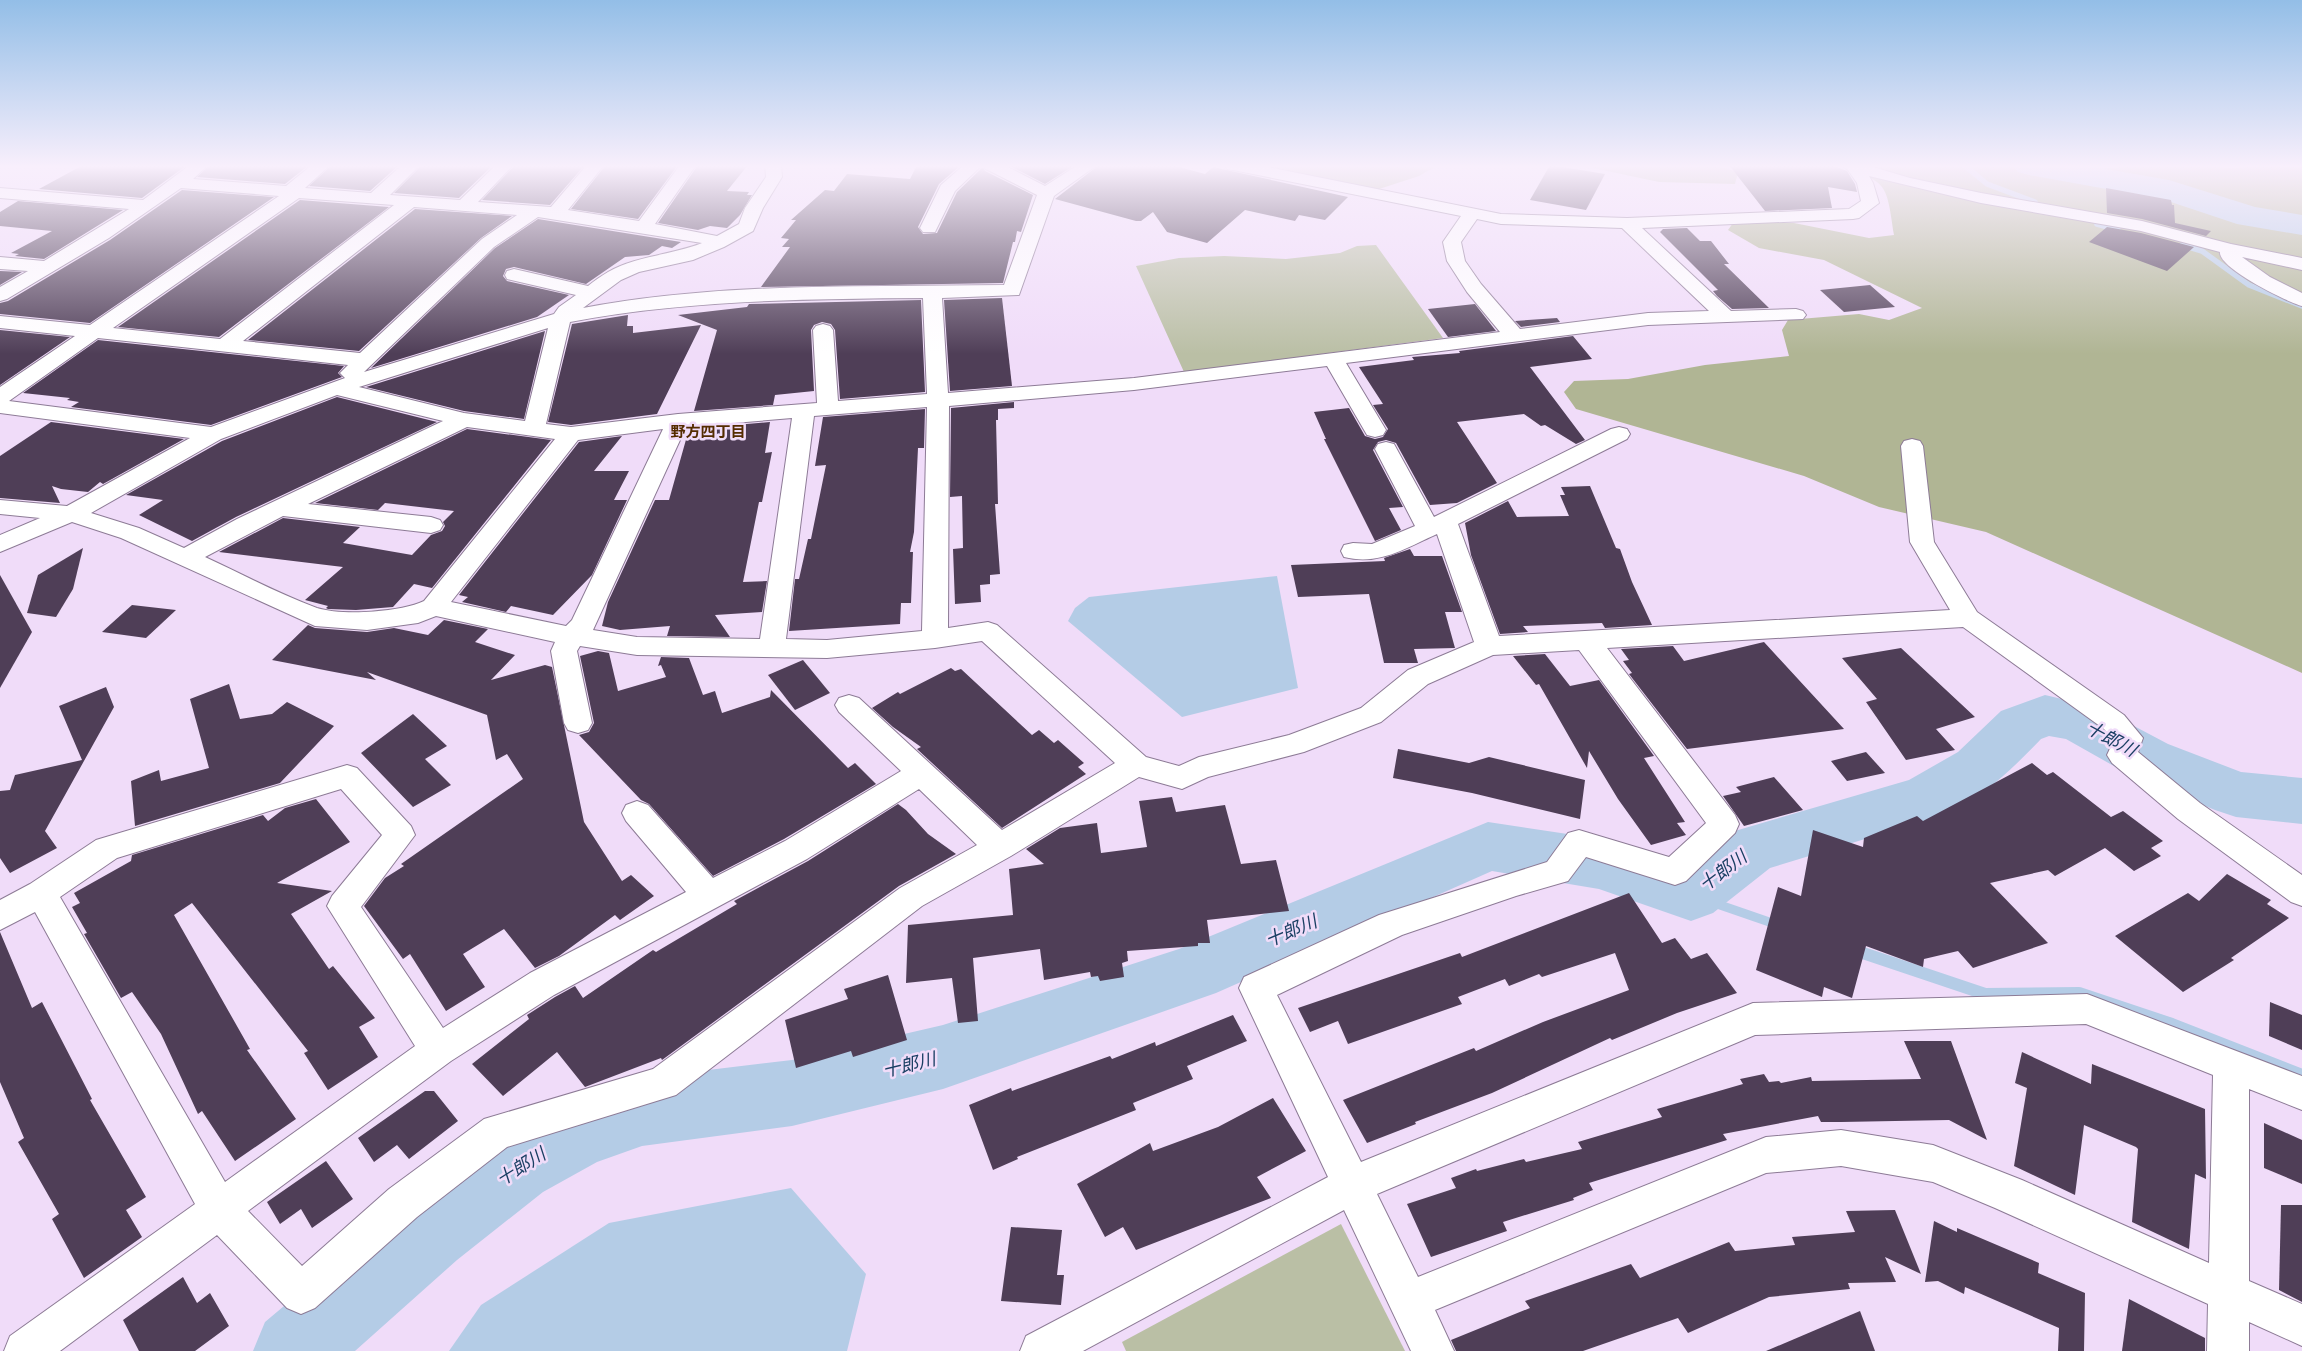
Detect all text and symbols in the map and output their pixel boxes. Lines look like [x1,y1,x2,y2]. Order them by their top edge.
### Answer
district label: 野方四丁目 [670,423,746,441]
water label: 十郎川 [2082,717,2142,762]
water label: 十郎川 [1695,845,1753,896]
water label: 十郎川 [1262,910,1322,952]
water label: 十郎川 [880,1047,940,1082]
water label: 十郎川 [492,1142,551,1191]

